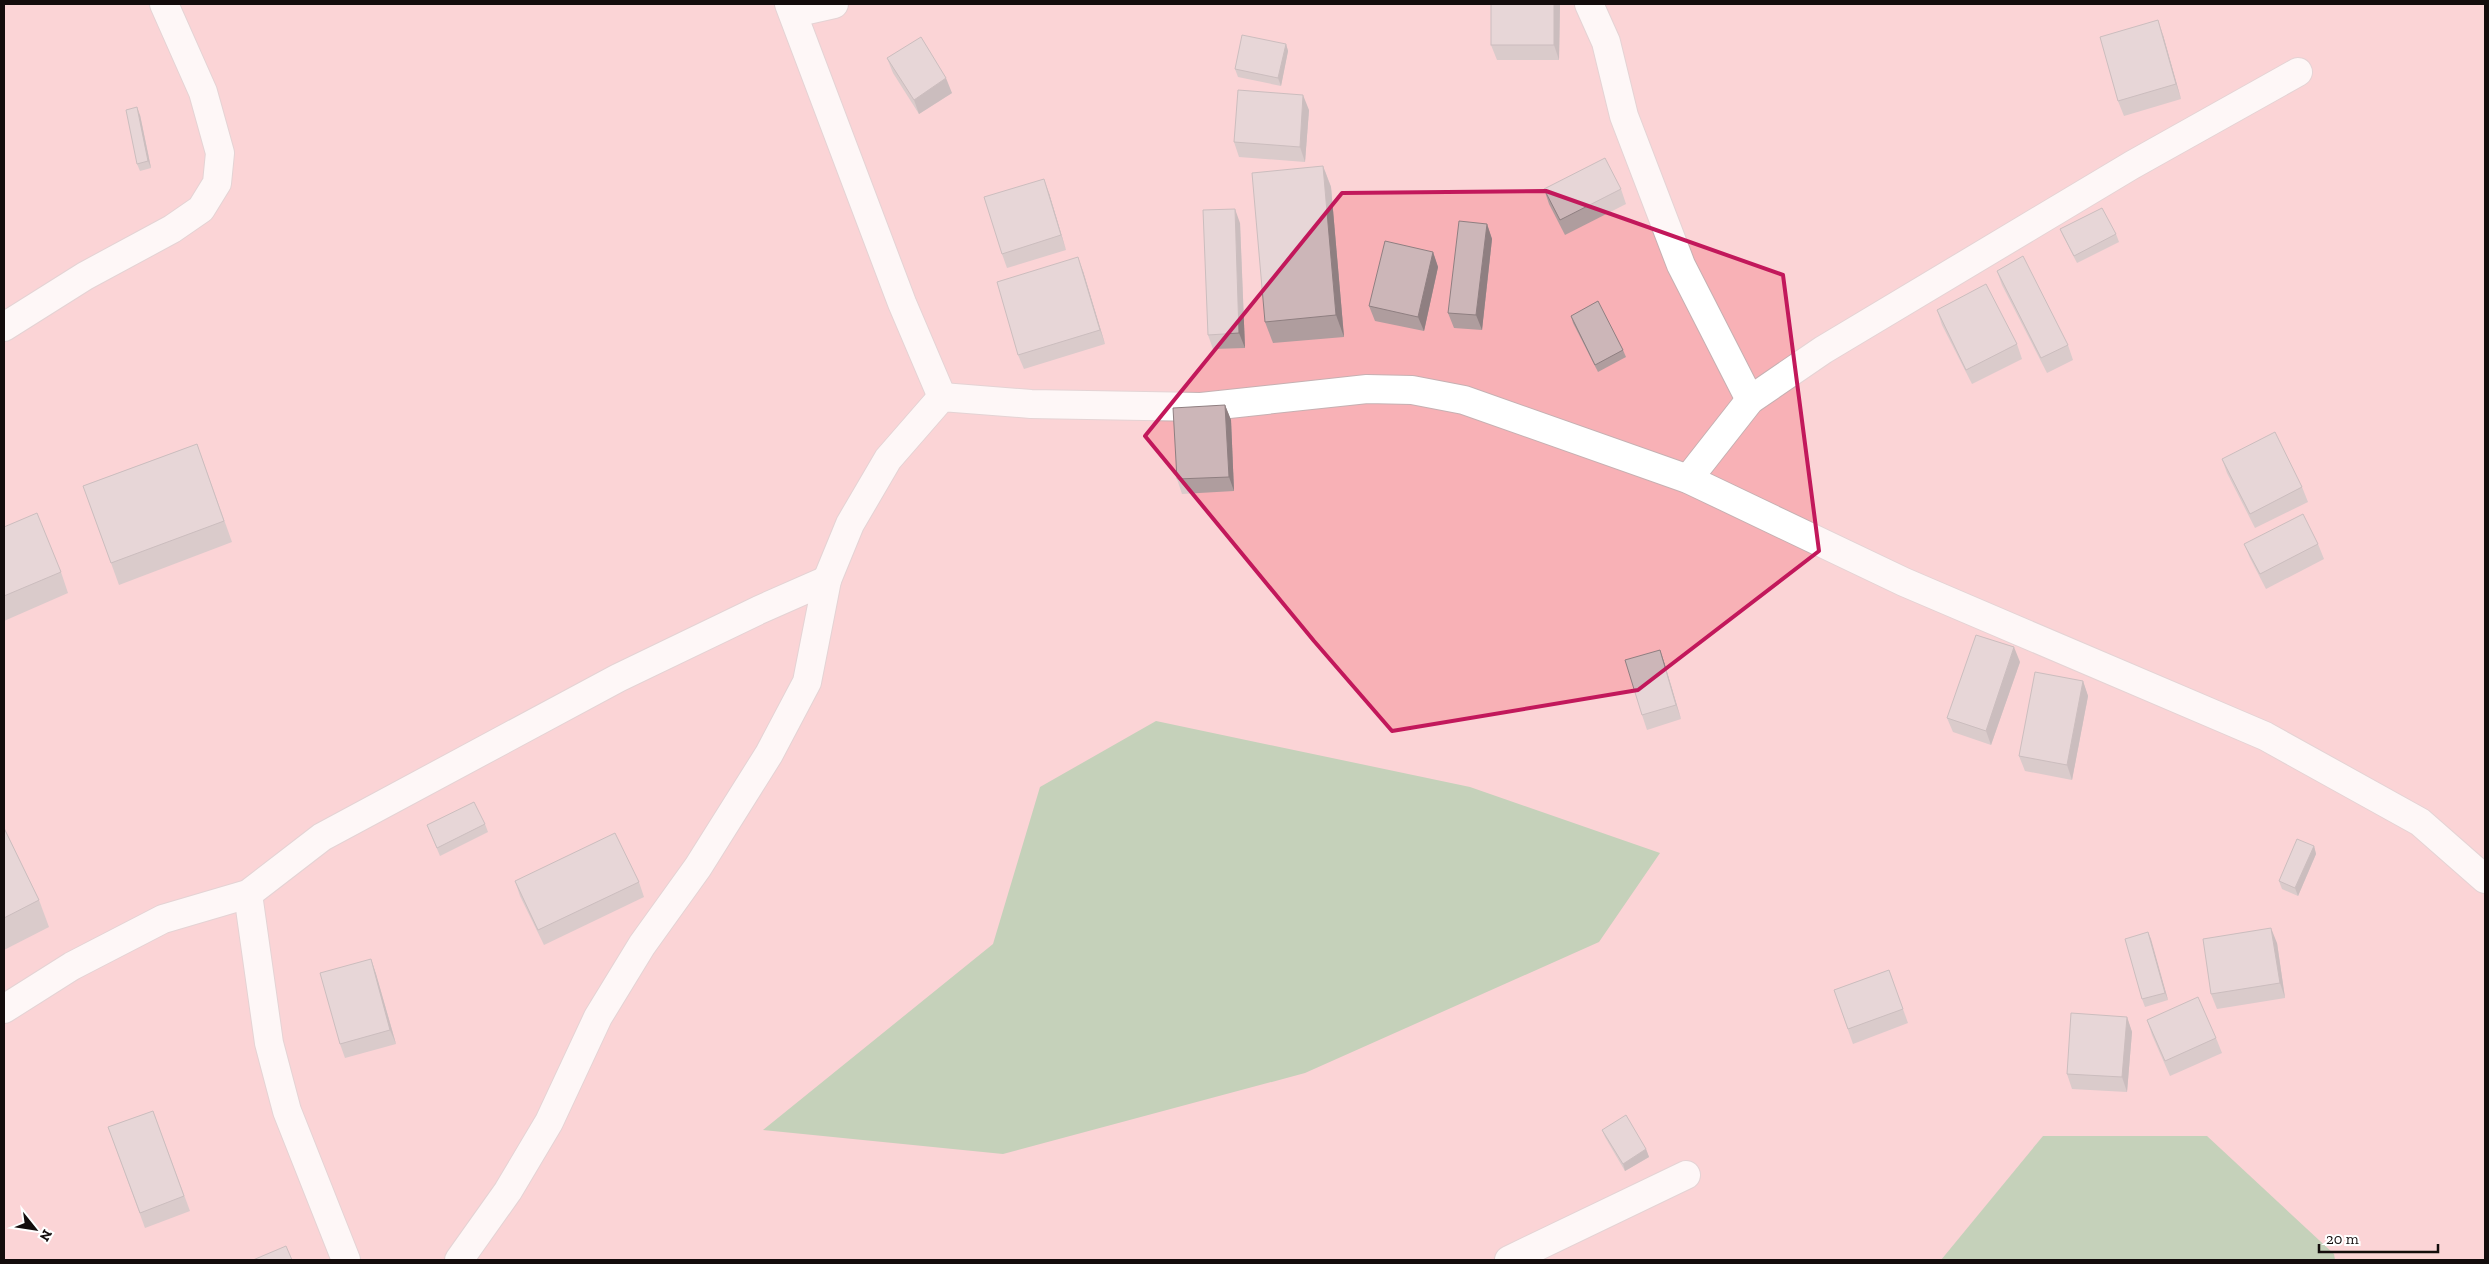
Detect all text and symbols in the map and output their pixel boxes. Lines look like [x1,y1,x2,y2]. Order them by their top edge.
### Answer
north arrow [10,1204,60,1254]
scale bar [2319,1222,2438,1254]
text: N [36,1226,56,1244]
text: 20 m [2326,1230,2359,1248]

